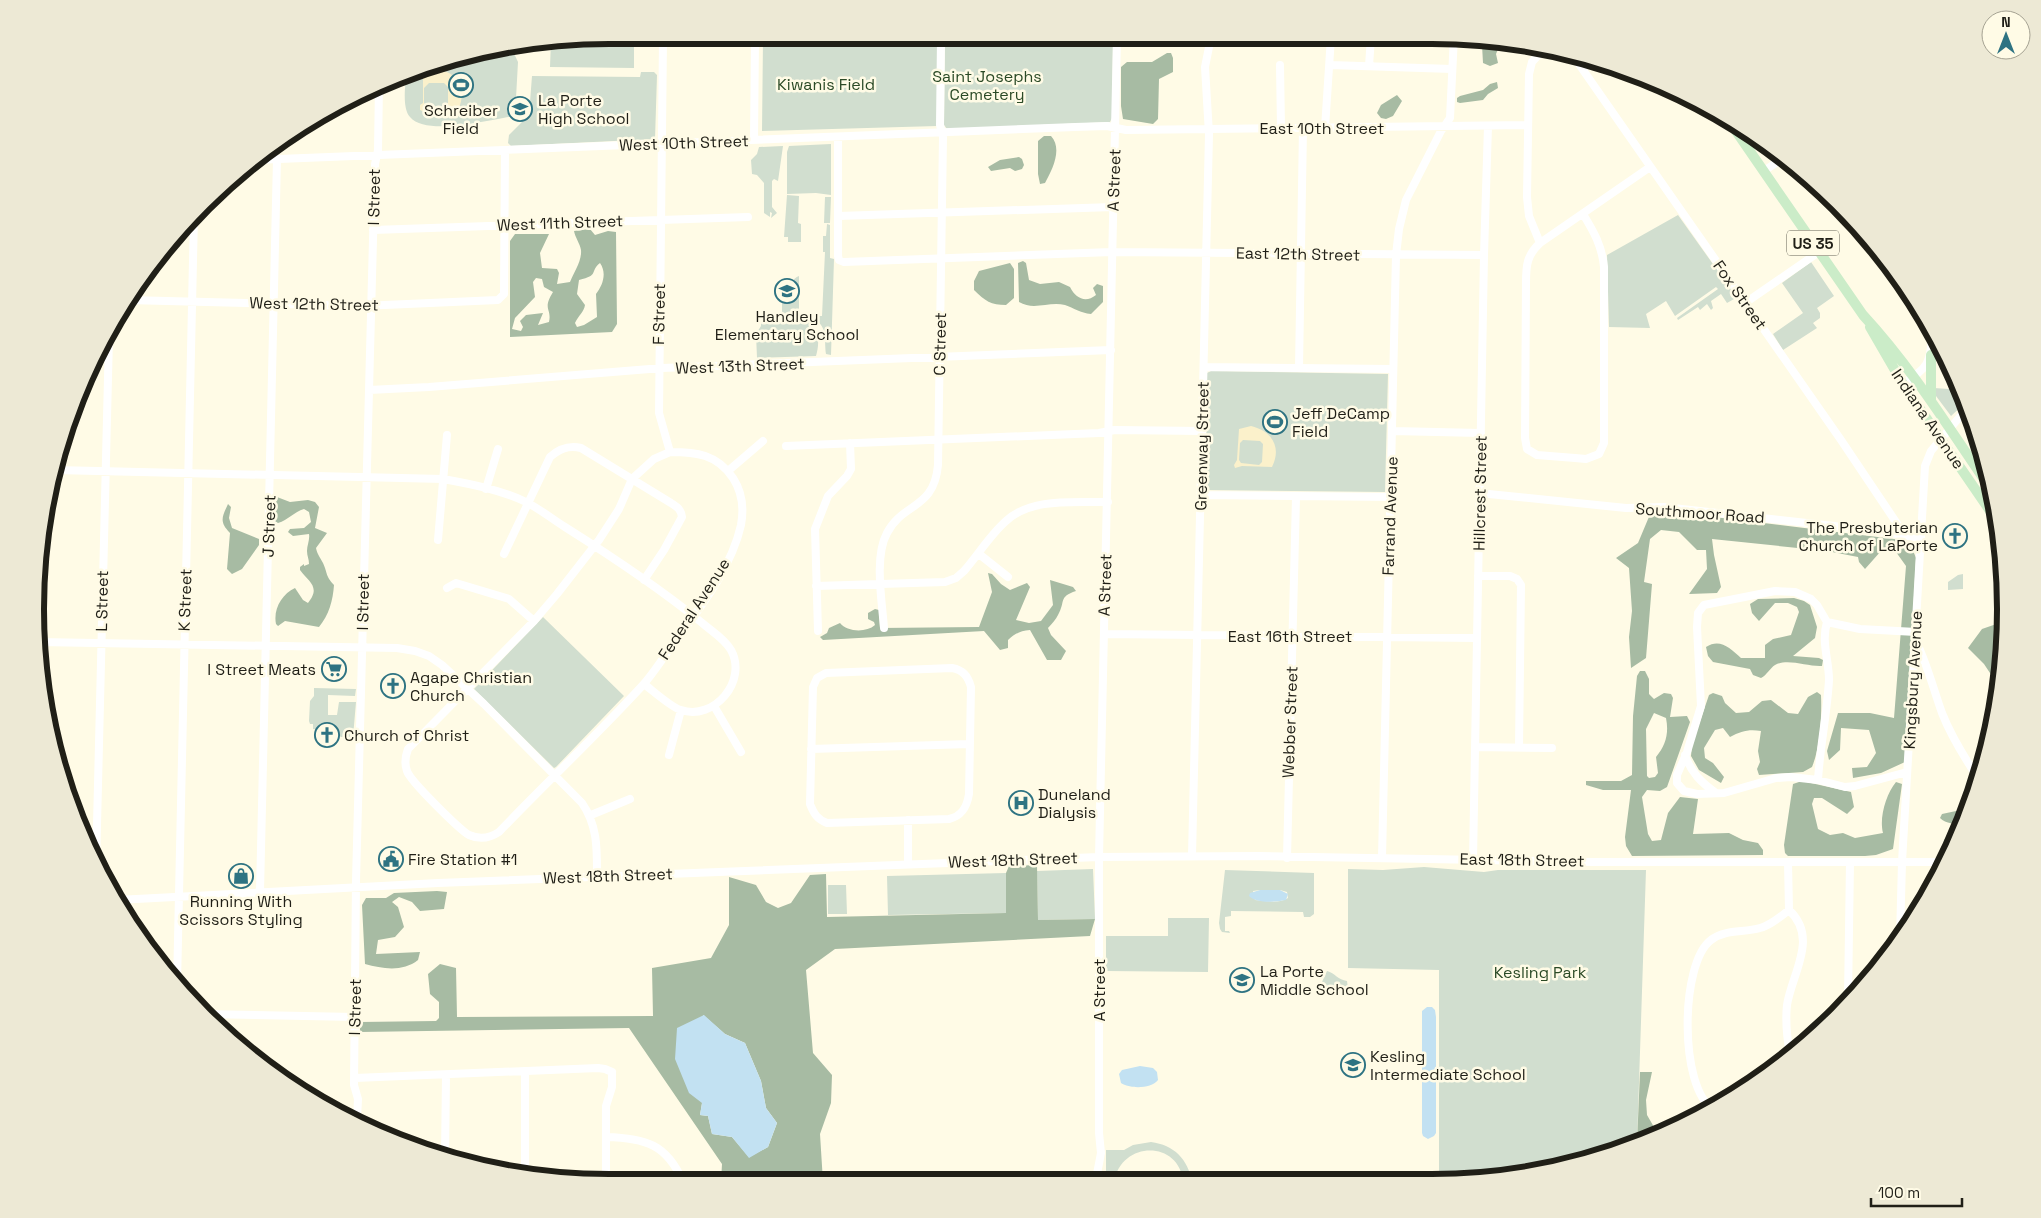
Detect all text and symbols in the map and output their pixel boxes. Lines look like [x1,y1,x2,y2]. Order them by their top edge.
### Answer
north arrow [1981,10,2031,60]
text: N [2001,13,2011,31]
park label: Saint Josephs Cemetery [932,66,1042,105]
sports icon: Schreiber Field [448,72,474,98]
park label: Kiwanis Field [777,74,875,95]
place label: La Porte High School [538,90,629,129]
school or university icon: La Porte High School [507,96,533,122]
place label: Schreiber Field [424,100,498,139]
street label: East 10th Street [1260,118,1384,139]
street label: West 10th Street [619,130,749,156]
street label: A Street [1102,148,1126,212]
street label: I Street [363,168,385,226]
street label: West 11th Street [496,210,624,236]
road number: US 35 [1787,230,1839,256]
street label: East 12th Street [1236,242,1360,266]
street label: Fox Street [1708,256,1772,334]
school or university icon: Handley Elementary School [774,278,800,304]
street label: F Street [648,283,670,345]
street label: West 12th Street [249,292,379,316]
place label: Handley Elementary School [715,306,859,345]
street label: C Street [929,312,951,376]
street label: West 13th Street [675,353,805,379]
street label: Indiana Avenue [1887,365,1969,473]
street label: Greenway Street [1190,381,1214,511]
place label: Jeff DeCamp Field [1292,403,1390,442]
sports icon: Jeff DeCamp Field [1262,409,1288,435]
street label: Hillcrest Street [1468,435,1492,551]
street label: Farrand Avenue [1377,456,1403,576]
street label: J Street [257,494,281,558]
street label: Southmoor Road [1635,498,1765,528]
place label: The Presbyterian Church of LaPorte [1799,517,1938,556]
church icon: The Presbyterian Church of LaPorte [1942,523,1968,549]
street label: A Street [1093,553,1117,617]
street label: Federal Avenue [653,554,735,664]
street label: K Street [173,568,197,632]
street label: L Street [91,570,113,632]
street label: I Street [352,573,374,631]
street label: Kingsbury Avenue [1899,610,1927,750]
street label: East 16th Street [1228,626,1352,647]
supermarket icon: I Street Meats [321,656,347,682]
place label: I Street Meats [207,659,316,680]
street label: Webber Street [1278,665,1302,779]
place label: Agape Christian Church [410,667,532,706]
church icon: Agape Christian Church [380,673,406,699]
church icon: Church of Christ [314,722,340,748]
place label: Church of Christ [344,725,469,746]
place label: Duneland Dialysis [1038,784,1111,823]
hospital icon: Duneland Dialysis [1008,790,1034,816]
public building icon: Fire Station #1 [378,846,404,872]
street label: West 18th Street [948,847,1078,873]
street label: East 18th Street [1459,848,1585,872]
place label: Fire Station #1 [408,849,518,870]
shop icon: Running With Scissors Styling [228,863,254,889]
street label: West 18th Street [543,863,673,889]
place label: Running With Scissors Styling [179,891,303,930]
street label: A Street [1089,959,1110,1021]
place label: La Porte Middle School [1260,961,1369,1000]
park label: Kesling Park [1494,962,1587,983]
school or university icon: La Porte Middle School [1229,967,1255,993]
street label: I Street [344,978,366,1036]
place label: Kesling Intermediate School [1370,1046,1526,1085]
school or university icon: Kesling Intermediate School [1340,1052,1366,1078]
scale bar [1871,1176,1962,1208]
text: 100 m [1878,1183,1920,1202]

